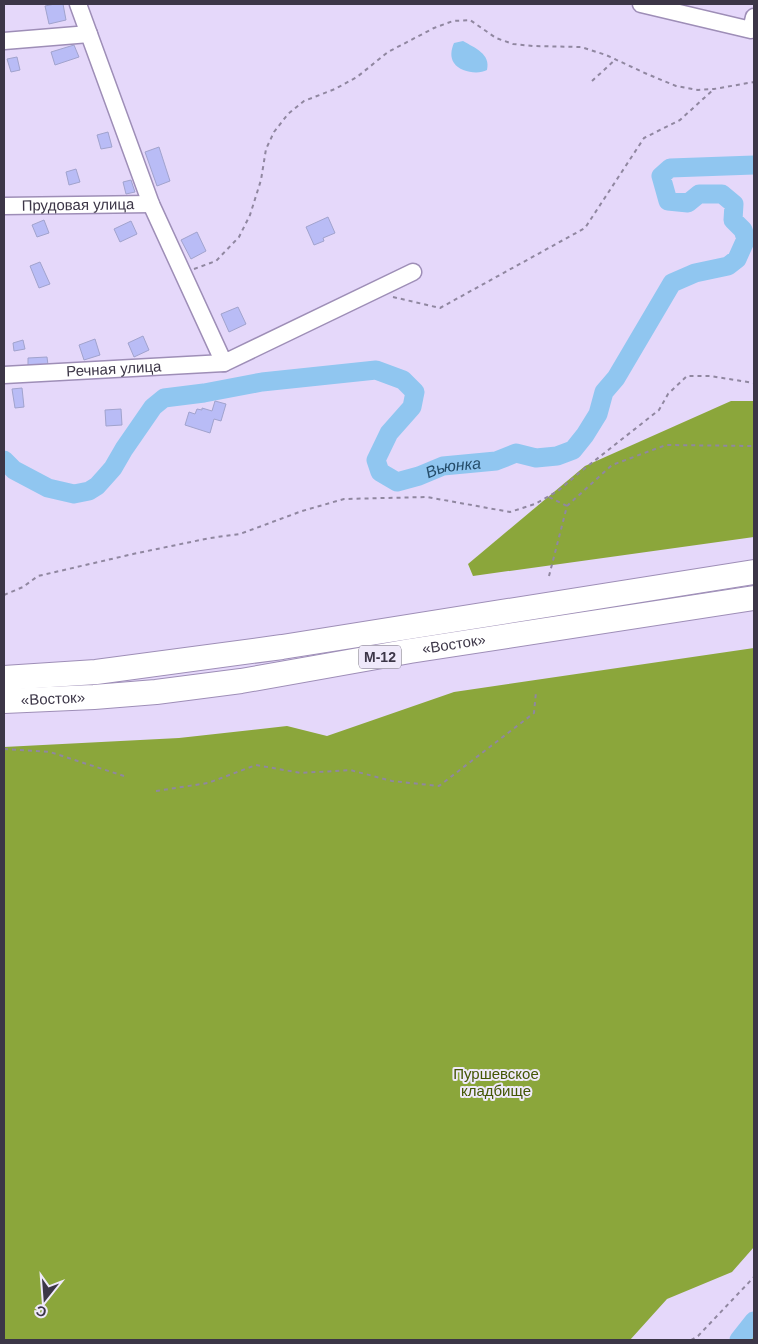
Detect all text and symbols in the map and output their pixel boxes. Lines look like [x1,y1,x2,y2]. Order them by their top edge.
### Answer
street label: Прудовая улица [21,195,135,214]
street label: Речная улица [66,357,162,380]
water label: Вьюнка [423,454,482,481]
street label: «Восток» [421,630,487,657]
road number: М-12 [359,646,401,669]
street label: «Восток» [21,688,85,708]
park label: Пуршевское кладбище [453,1065,539,1099]
north arrow [20,1274,70,1324]
text: С [34,1302,48,1321]

